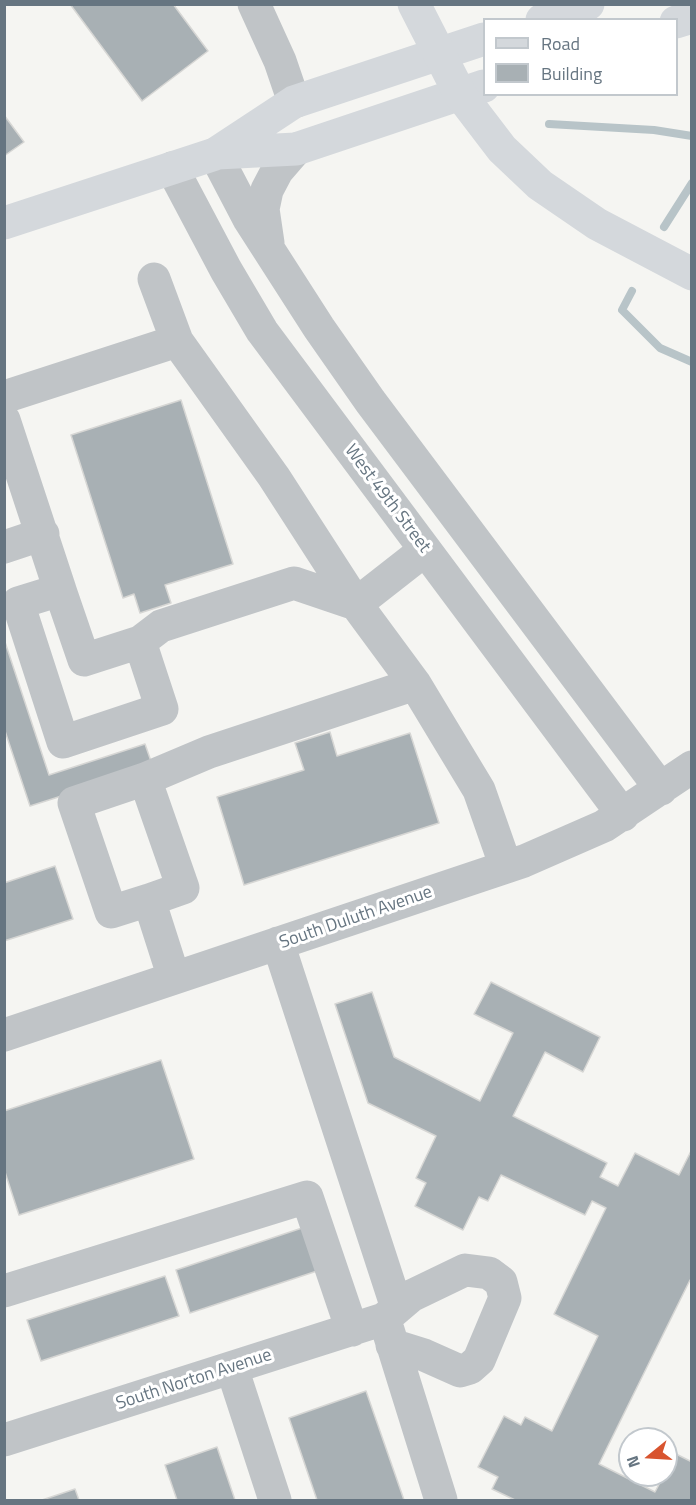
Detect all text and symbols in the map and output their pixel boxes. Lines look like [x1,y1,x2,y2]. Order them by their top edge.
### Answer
legend [483,18,678,96]
text: Road [541,30,580,57]
text: Building [541,60,602,87]
street label: West 49th Street [339,441,435,557]
street label: South Duluth Avenue [277,882,435,954]
street label: South Norton Avenue [113,1345,275,1415]
north arrow [618,1427,678,1487]
text: N [620,1453,646,1471]

